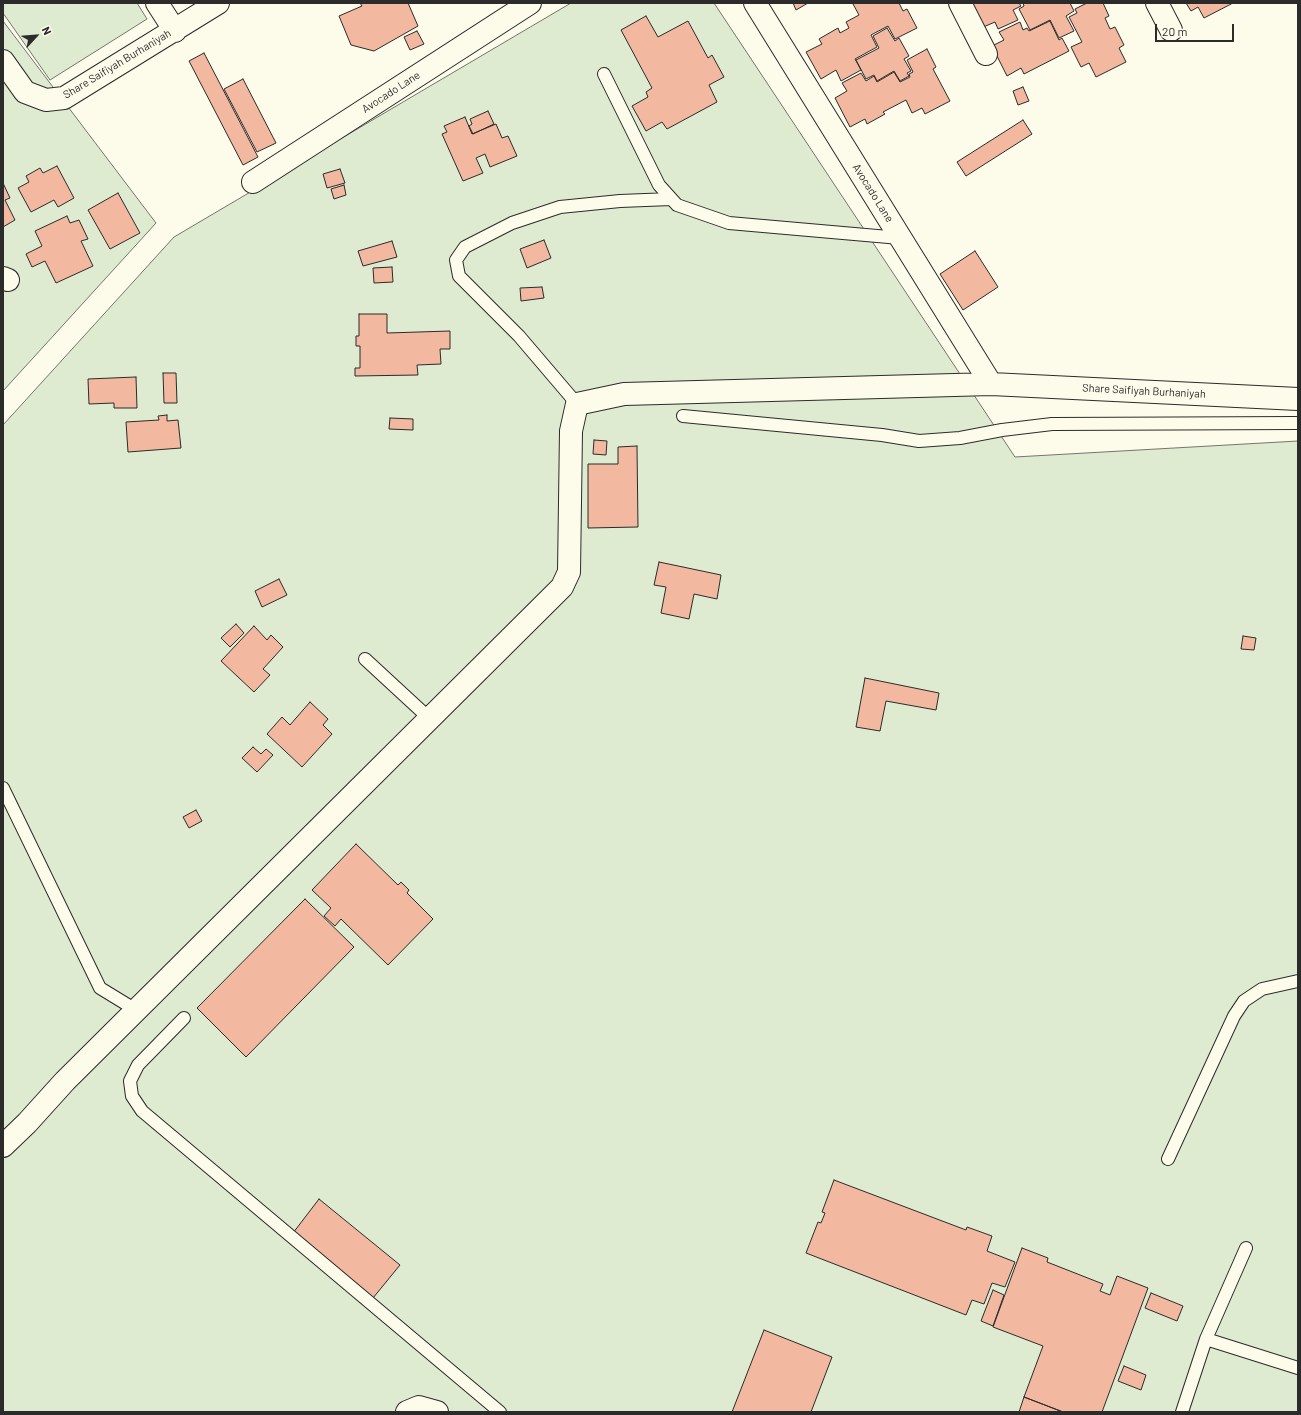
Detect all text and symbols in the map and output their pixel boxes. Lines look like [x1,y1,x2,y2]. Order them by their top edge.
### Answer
north arrow [16,16,56,56]
scale bar [1157,16,1236,42]
text: N [40,24,55,37]
text: 20 m [1162,24,1188,38]
street label: Share Saifiyah Burhaniyah [61,26,173,102]
street label: Avocado Lane [360,68,422,116]
street label: Avocado Lane [850,161,896,225]
street label: Share Saifiyah Burhaniyah [1082,381,1206,401]

